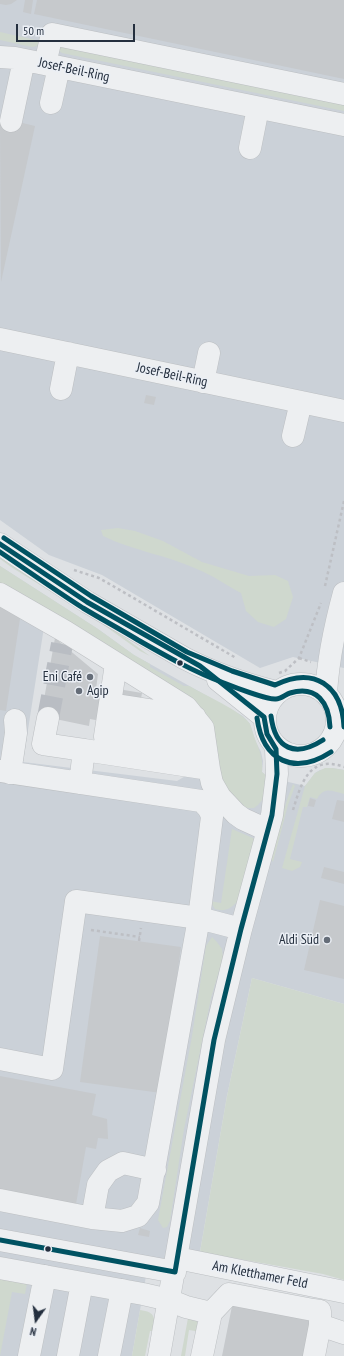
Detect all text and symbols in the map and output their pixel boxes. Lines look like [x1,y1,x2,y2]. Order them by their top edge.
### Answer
scale bar [18,16,137,42]
text: 50 m [23,23,44,38]
street label: Josef-Beil-Ring [37,54,111,86]
street label: Josef-Beil-Ring [135,359,209,391]
unlabelled marker [175,658,185,668]
place label: Eni Café [43,669,82,685]
marker: Eni Café [85,672,95,682]
place label: Agip [87,683,109,699]
marker: Agip [74,686,84,696]
place label: Aldi Süd [279,932,319,948]
marker: Aldi Süd [322,935,332,945]
unlabelled marker [43,1244,53,1254]
street label: Am Kletthamer Feld [211,1258,309,1292]
north arrow [16,1300,56,1340]
text: N [29,1324,38,1339]

